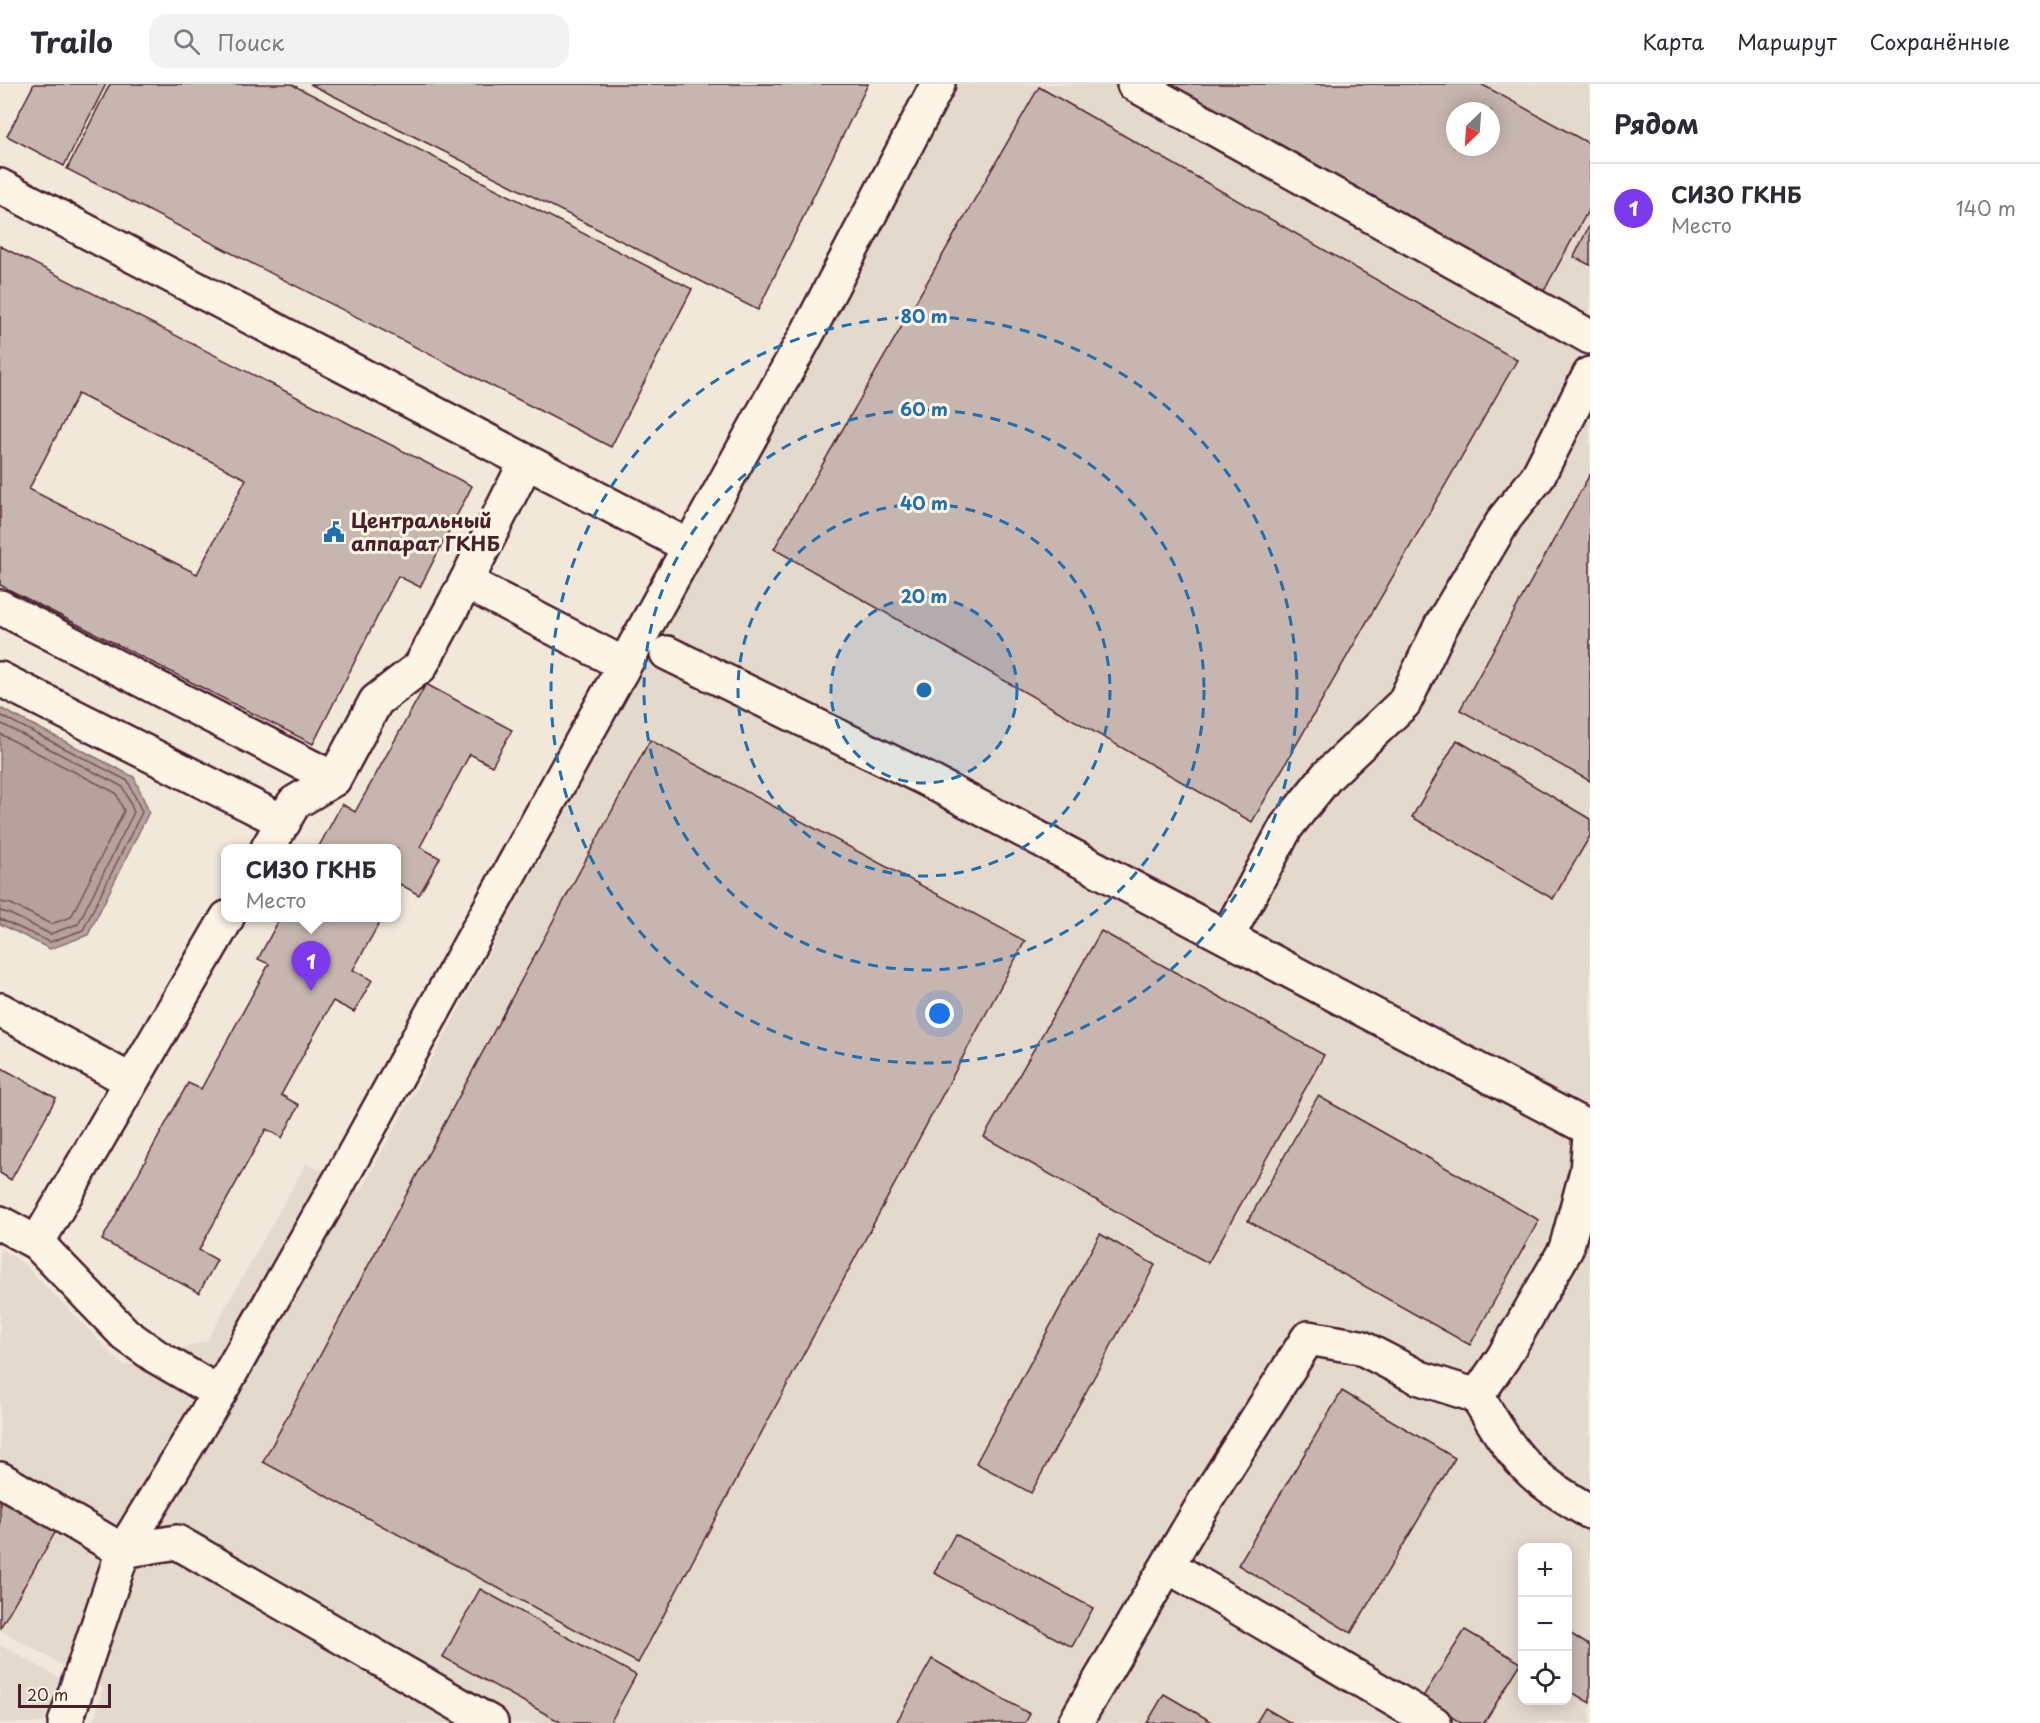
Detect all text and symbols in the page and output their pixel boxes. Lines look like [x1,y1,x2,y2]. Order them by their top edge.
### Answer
search box [149,14,569,68]
text: Trailo [30,20,113,63]
icon: search [170,25,203,58]
text: Поиск [218,25,284,58]
text: Карта [1643,25,1704,57]
text: Маршрут [1737,25,1837,57]
text: Сохранённые [1870,25,2010,57]
north arrow [1446,102,1500,156]
text: Рядом [1614,104,1699,143]
text: СИЗО ГКНБ [1671,177,1802,210]
text: 1 [1629,193,1638,223]
text: 140 m [1956,193,2016,223]
text: Место [1671,210,1732,240]
text: 80 m [900,302,948,329]
text: 60 m [900,395,948,422]
text: 40 m [900,489,948,516]
place label: Центральный аппарат ГКНБ [351,505,500,558]
public building icon: Центральный аппарат ГКНБ [322,520,346,544]
text: 20 m [901,582,947,609]
centre of rings [914,680,934,700]
popup [221,844,401,922]
text: СИЗО ГКНБ [246,852,376,885]
text: Место [246,885,306,915]
pin: 1 [292,942,330,991]
your location [925,999,954,1028]
map controls [1518,1543,1572,1705]
button: + [1518,1543,1572,1597]
button: − [1518,1597,1572,1651]
button: locate [1518,1651,1572,1705]
scale bar [18,1681,111,1708]
text: 20 m [27,1682,68,1706]

